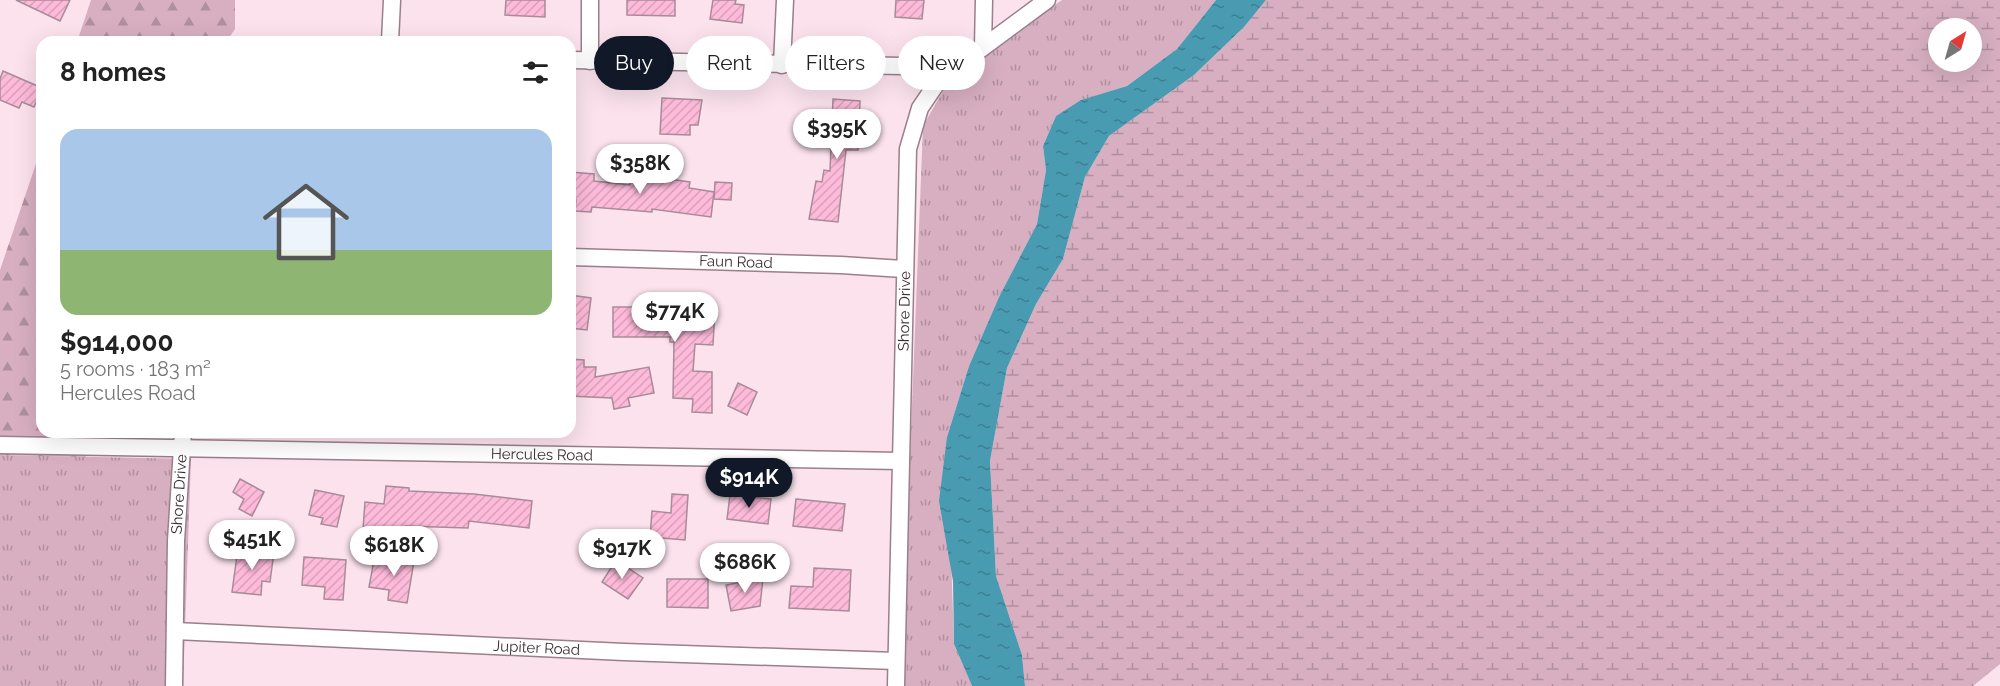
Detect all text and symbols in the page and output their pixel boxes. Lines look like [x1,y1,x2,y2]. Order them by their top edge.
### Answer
north arrow [1928,18,1982,72]
map controls [1928,18,1982,72]
chip: Buy [594,36,674,90]
chip: Rent [686,36,773,90]
chip: Filters [785,36,886,90]
chip: New [898,36,985,90]
icon: filters [519,56,552,89]
text: 8 homes [60,57,166,87]
pin: $395K [795,109,879,160]
text: $395K [807,116,867,140]
pin: $358K [598,144,682,195]
text: $358K [610,151,670,175]
icon: home [252,168,360,276]
street label: Faun Road [699,252,773,272]
street label: Shore Drive [894,271,914,351]
pin: $774K [633,292,717,343]
text: $774K [645,299,705,323]
text: $914,000 [60,327,173,357]
text: 5 rooms · 183 m² [60,357,211,381]
text: Hercules Road [60,381,196,405]
street label: Hercules Road [491,445,593,465]
street label: Shore Drive [167,453,191,535]
pin: $914K [707,458,791,509]
text: $914K [719,465,779,489]
pin: $451K [210,520,294,571]
pin: $618K [352,526,436,577]
text: $451K [223,527,281,551]
pin: $917K [580,529,664,580]
text: $618K [364,533,424,557]
text: $917K [593,536,651,560]
pin: $686K [703,543,787,594]
text: $686K [714,550,776,574]
street label: Jupiter Road [493,637,581,659]

